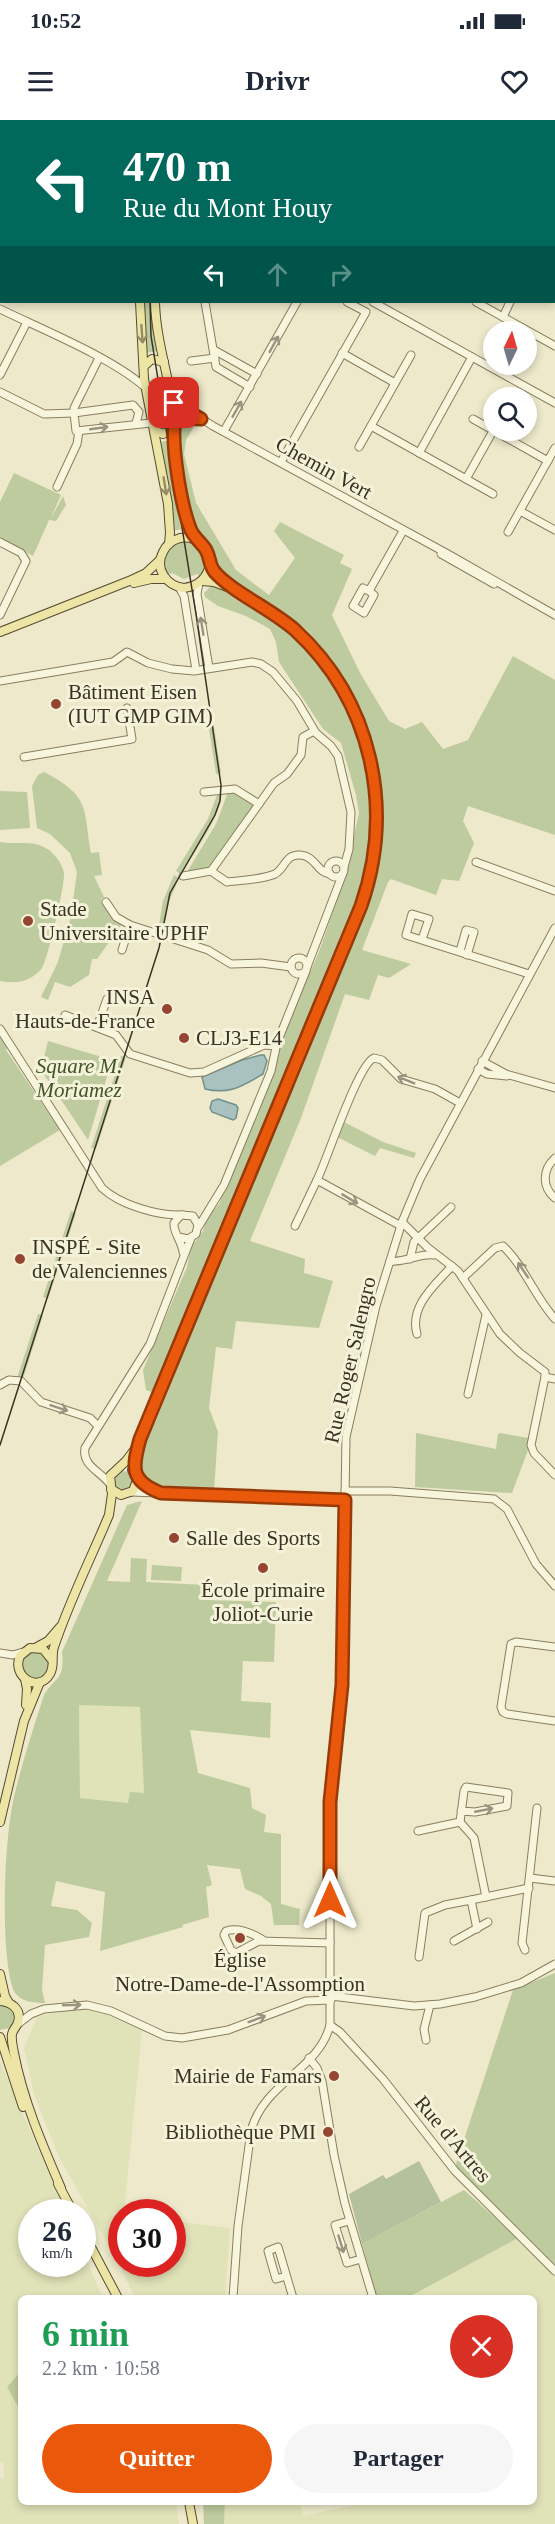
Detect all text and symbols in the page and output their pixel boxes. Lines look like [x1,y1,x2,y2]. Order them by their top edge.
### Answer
text: 10:52 [30,8,81,33]
icon: menu [24,65,57,98]
icon: heart [498,65,531,98]
text: Drivr [245,66,310,96]
icon: left [24,144,102,222]
text: 470 m [123,144,232,190]
text: Rue du Mont Houy [123,193,332,223]
icon: left [198,258,231,291]
icon: ahead [261,258,294,291]
icon: right [324,258,357,291]
north arrow [483,321,537,375]
map controls [483,321,537,441]
one-way arrow [137,323,148,343]
one-way arrow [268,336,280,353]
pin [148,377,199,428]
icon: arrive [157,386,190,419]
button: search [483,387,537,441]
one-way arrow [231,401,243,418]
one-way arrow [88,423,108,434]
street label: Chemin Vert [272,432,376,504]
one-way arrow [160,476,171,496]
one-way arrow [196,616,207,636]
place label: Bâtiment Eisen (IUT GMP GIM) [68,680,213,728]
marker: Bâtiment Eisen (IUT GMP GIM) [49,697,63,711]
place label: Stade Universitaire UPHF [40,897,209,945]
marker: Stade Universitaire UPHF [21,914,35,928]
place label: INSA Hauts-de-France [15,985,156,1033]
marker: INSA Hauts-de-France [160,1002,174,1016]
place label: CLJ3-E14 [196,1026,283,1050]
marker: CLJ3-E14 [177,1031,191,1045]
park label: Square M. Moriamez [35,1054,122,1102]
one-way arrow [398,1074,416,1085]
one-way arrow [341,1193,358,1205]
place label: INSPÉ - Site de Valenciennes [32,1235,167,1283]
marker: INSPÉ - Site de Valenciennes [13,1252,27,1266]
one-way arrow [517,1263,529,1279]
street label: Rue Roger Salengro [319,1274,381,1446]
one-way arrow [49,1403,68,1414]
place label: Salle des Sports [186,1526,320,1550]
marker: Salle des Sports [167,1531,181,1545]
marker: École primaire Joliot-Curie [256,1561,270,1575]
place label: École primaire Joliot-Curie [201,1578,325,1626]
one-way arrow [474,1804,493,1815]
position arrow [298,1868,362,1932]
marker: Église Notre-Dame-de-l'Assomption [233,1931,247,1945]
place label: Église Notre-Dame-de-l'Assomption [115,1948,365,1996]
one-way arrow [61,2000,81,2011]
one-way arrow [248,2013,266,2024]
place label: Mairie de Famars [174,2064,322,2088]
marker: Mairie de Famars [327,2069,341,2083]
street label: Rue d'Artres [410,2091,496,2187]
place label: Bibliothèque PMI [165,2120,316,2144]
marker: Bibliothèque PMI [321,2125,335,2139]
speed limit sign: 30 [108,2199,186,2277]
text: 26 [42,2214,72,2247]
one-way arrow [336,2234,347,2253]
text: km/h [42,2245,72,2261]
text: 6 min [42,2314,129,2354]
button: close [450,2315,513,2378]
text: 2.2 km · 10:58 [42,2357,160,2379]
button: Quitter [42,2424,272,2493]
button: Partager [284,2424,513,2493]

